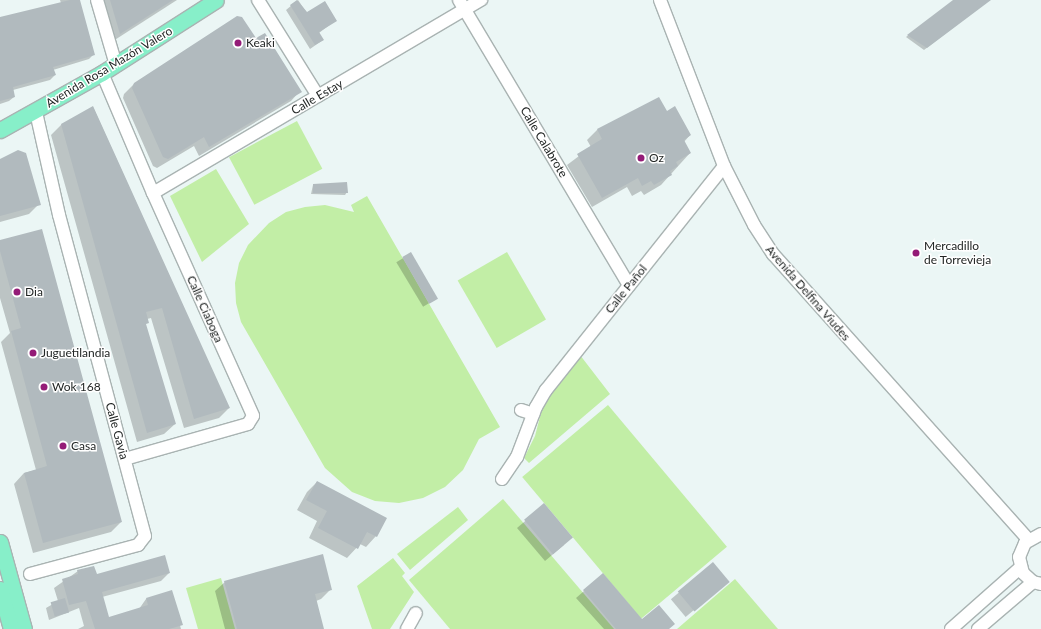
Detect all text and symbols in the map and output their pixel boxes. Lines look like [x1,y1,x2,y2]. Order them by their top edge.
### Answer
street label: Avenida Rosa Mazón Valero [43,23,175,111]
place label: Keaki [246,36,275,50]
marker: Keaki [233,38,243,48]
street label: Calle Estay [289,76,345,118]
street label: Calle Calabrote [517,104,571,180]
place label: Oz [649,151,664,165]
marker: Oz [636,153,646,163]
place label: Mercadillo de Torrevieja [924,239,991,267]
street label: Avenida Delfina Viudes [763,242,853,344]
marker: Mercadillo de Torrevieja [911,248,921,258]
street label: Calle Pañol [602,262,650,316]
street label: Calle Ciaboga [184,273,226,345]
place label: Dia [25,285,43,299]
marker: Dia [12,287,22,297]
place label: Juguetilandia [41,346,110,360]
marker: Juguetilandia [28,348,38,358]
place label: Wok 168 [52,380,101,394]
marker: Wok 168 [39,382,49,392]
street label: Calle Gavia [102,401,132,461]
place label: Casa [71,439,96,453]
marker: Casa [58,441,68,451]

